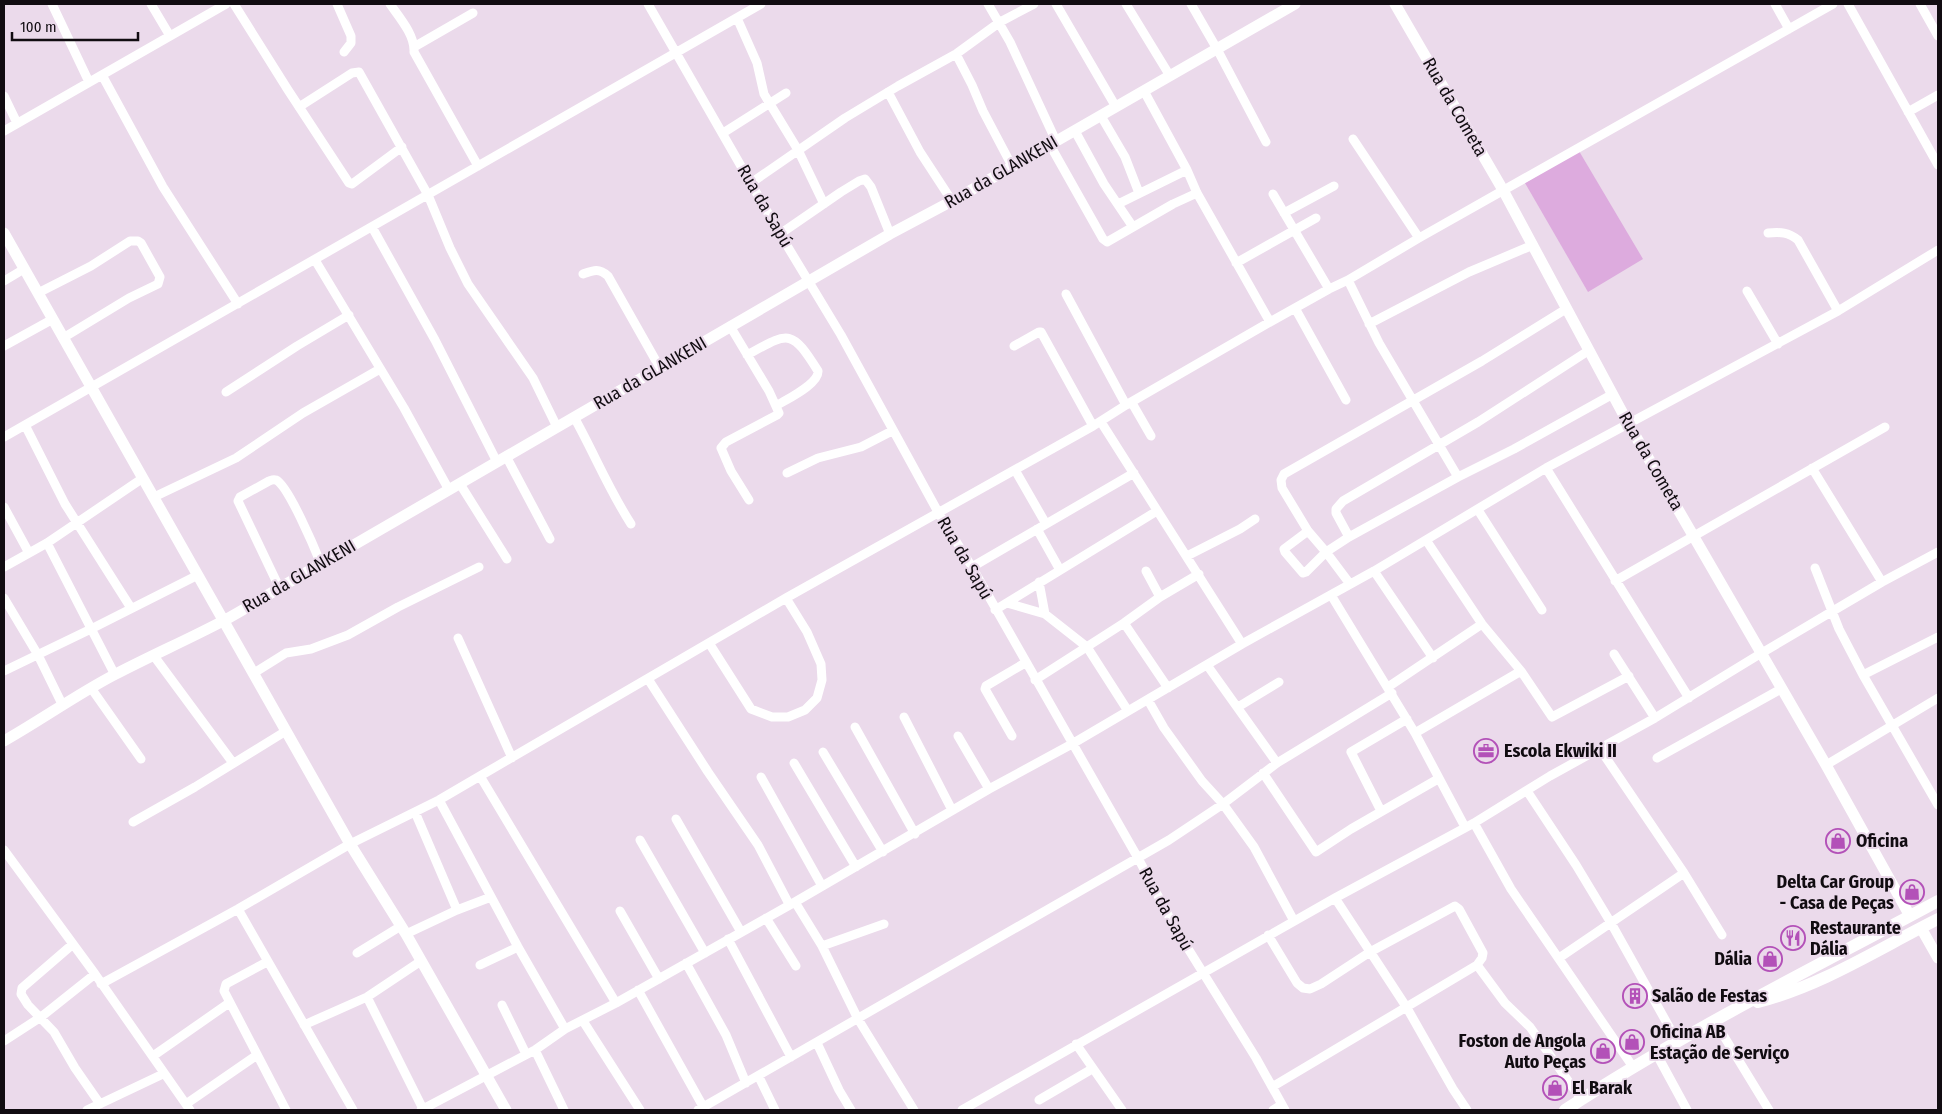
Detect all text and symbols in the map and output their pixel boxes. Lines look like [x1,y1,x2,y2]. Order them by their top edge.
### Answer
scale bar [12,10,139,42]
text: 100 m [20,18,57,36]
street label: Rua da Cometa [1418,54,1492,161]
street label: Rua da GLANKENI [940,131,1062,213]
street label: Rua da Sapú [733,161,797,251]
street label: Rua da GLANKENI [589,332,711,414]
street label: Rua da Cometa [1614,408,1688,515]
street label: Rua da Sapú [933,513,997,603]
street label: Rua da GLANKENI [238,535,360,617]
office icon: Escola Ekwiki II [1473,738,1499,764]
place label: Escola Ekwiki II [1504,740,1617,762]
shop icon: Oficina [1825,828,1851,854]
place label: Oficina [1856,830,1908,852]
street label: Rua da Sapú [1134,864,1198,954]
place label: Delta Car Group - Casa de Peças [1776,871,1894,914]
shop icon: Delta Car Group - Casa de Peças [1899,879,1925,905]
place label: Restaurante Dália [1810,917,1901,960]
restaurant icon: Restaurante Dália [1780,925,1806,951]
shop icon: Dália [1757,946,1783,972]
place label: Dália [1714,948,1752,970]
building icon: Salão de Festas [1622,983,1648,1009]
place label: Salão de Festas [1652,985,1767,1007]
place label: Oficina AB Estação de Serviço [1650,1021,1790,1064]
shop icon: Oficina AB Estação de Serviço [1619,1029,1645,1055]
place label: Foston de Angola Auto Peças [1459,1030,1586,1073]
shop icon: Foston de Angola Auto Peças [1590,1038,1616,1064]
shop icon: El Barak [1542,1075,1568,1101]
place label: El Barak [1572,1077,1633,1099]

